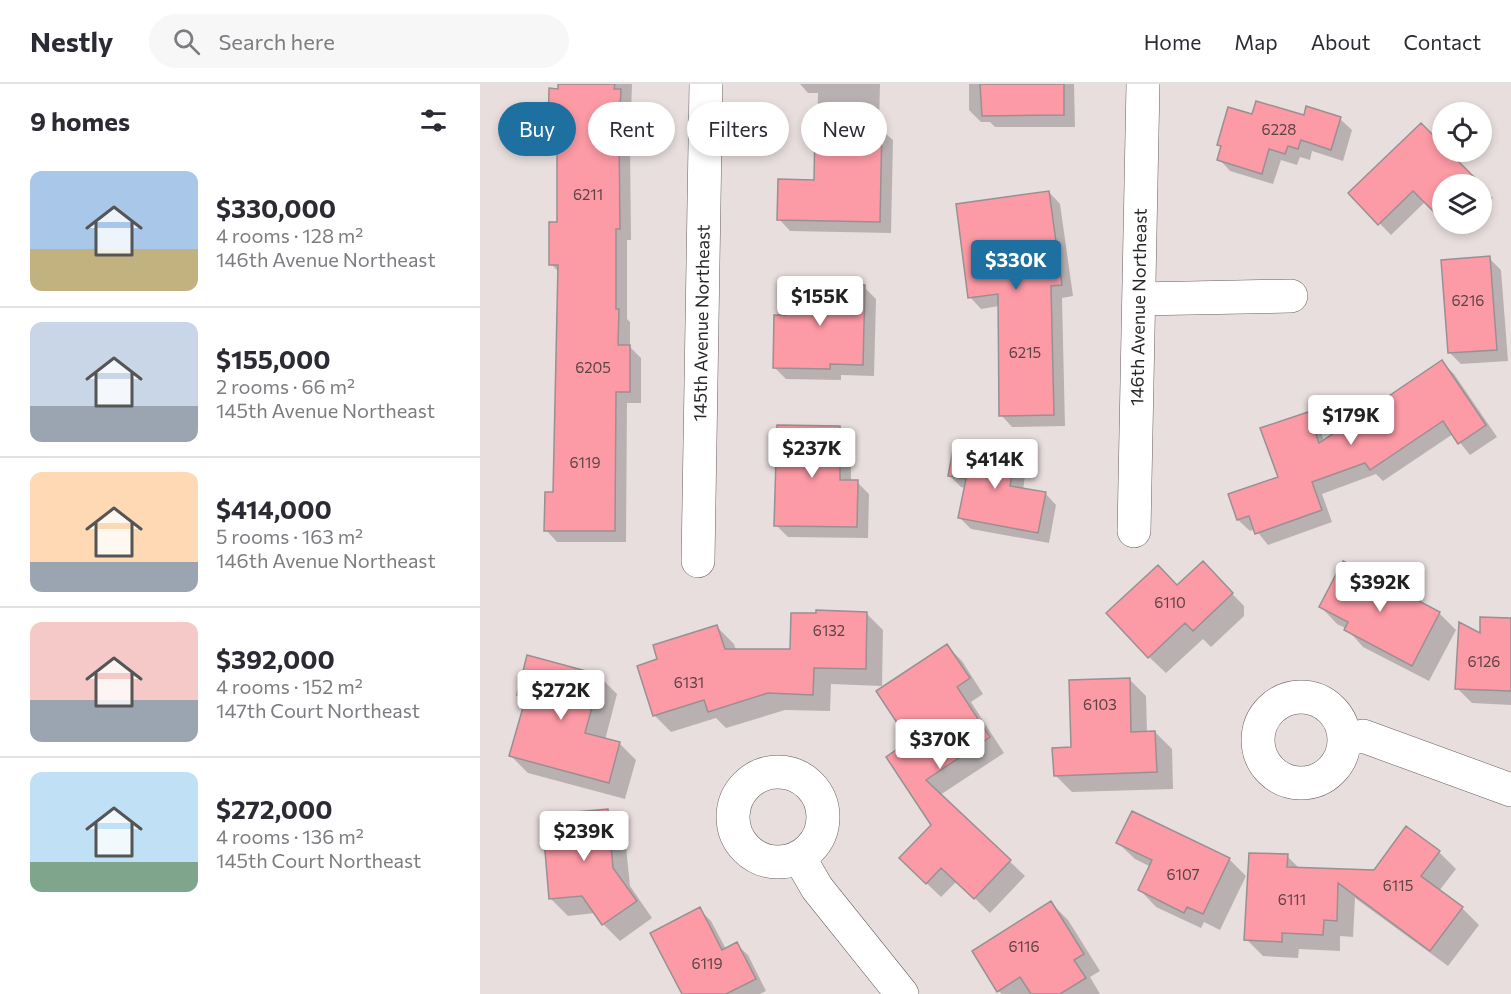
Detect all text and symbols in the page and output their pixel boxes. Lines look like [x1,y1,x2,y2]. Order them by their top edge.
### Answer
search box [149,14,569,68]
text: Nestly [30,24,113,58]
icon: search [170,25,203,58]
text: Search here [218,28,335,55]
text: Home [1144,29,1201,54]
text: Map [1234,29,1278,54]
text: About [1311,29,1370,54]
text: Contact [1403,29,1481,54]
chip: Buy [498,102,576,156]
chip: Rent [588,102,675,156]
chip: Filters [687,102,789,156]
chip: New [801,102,887,156]
map controls [1432,102,1492,234]
button: locate [1432,102,1492,162]
icon: filters [417,104,450,137]
text: 9 homes [30,105,130,136]
house number: 6228 [1262,120,1296,138]
button: layers [1432,174,1492,234]
house number: 6211 [573,185,603,203]
text: $330,000 [216,192,336,223]
icon: home [78,195,150,267]
street label: 146th Avenue Northeast [1125,208,1151,406]
text: 4 rooms · 128 m² [216,223,363,247]
street label: 145th Avenue Northeast [688,224,714,422]
pin: $330K [974,240,1058,291]
text: 146th Avenue Northeast [216,247,436,271]
text: $330K [985,247,1047,271]
pin: $155K [778,276,862,327]
text: $155K [791,283,849,307]
house number: 6216 [1452,291,1484,309]
text: $155,000 [216,343,331,374]
house number: 6215 [1009,343,1041,361]
icon: home [78,346,150,418]
house number: 6205 [575,358,611,376]
text: 2 rooms · 66 m² [216,374,355,398]
pin: $179K [1309,395,1393,446]
text: 145th Avenue Northeast [216,398,435,422]
text: $179K [1322,402,1380,426]
pin: $237K [770,428,854,479]
text: $237K [782,435,842,459]
pin: $414K [953,439,1037,490]
text: $414K [966,446,1024,470]
house number: 6119 [569,453,601,471]
text: $414,000 [216,493,332,524]
icon: home [78,496,150,568]
text: 5 rooms · 163 m² [216,524,363,548]
text: 146th Avenue Northeast [216,548,436,572]
pin: $392K [1338,562,1422,613]
text: $392K [1350,569,1410,593]
house number: 6110 [1154,593,1186,611]
house number: 6132 [813,621,845,639]
text: $392,000 [216,643,335,674]
icon: home [78,646,150,718]
house number: 6126 [1468,652,1500,670]
pin: $272K [519,670,603,721]
house number: 6131 [674,673,704,691]
text: 4 rooms · 152 m² [216,674,363,698]
text: $272K [531,677,591,701]
house number: 6103 [1083,695,1117,713]
text: 147th Court Northeast [216,698,420,722]
pin: $370K [898,719,982,770]
text: $370K [909,726,971,750]
text: $272,000 [216,793,333,824]
icon: home [78,796,150,868]
pin: $239K [542,811,626,862]
text: $239K [554,818,614,842]
text: 4 rooms · 136 m² [216,824,364,848]
text: 145th Court Northeast [216,848,421,872]
house number: 6107 [1166,865,1200,883]
house number: 6115 [1383,876,1413,894]
house number: 6111 [1278,890,1306,908]
house number: 6116 [1008,937,1040,955]
house number: 6119 [691,954,723,972]

